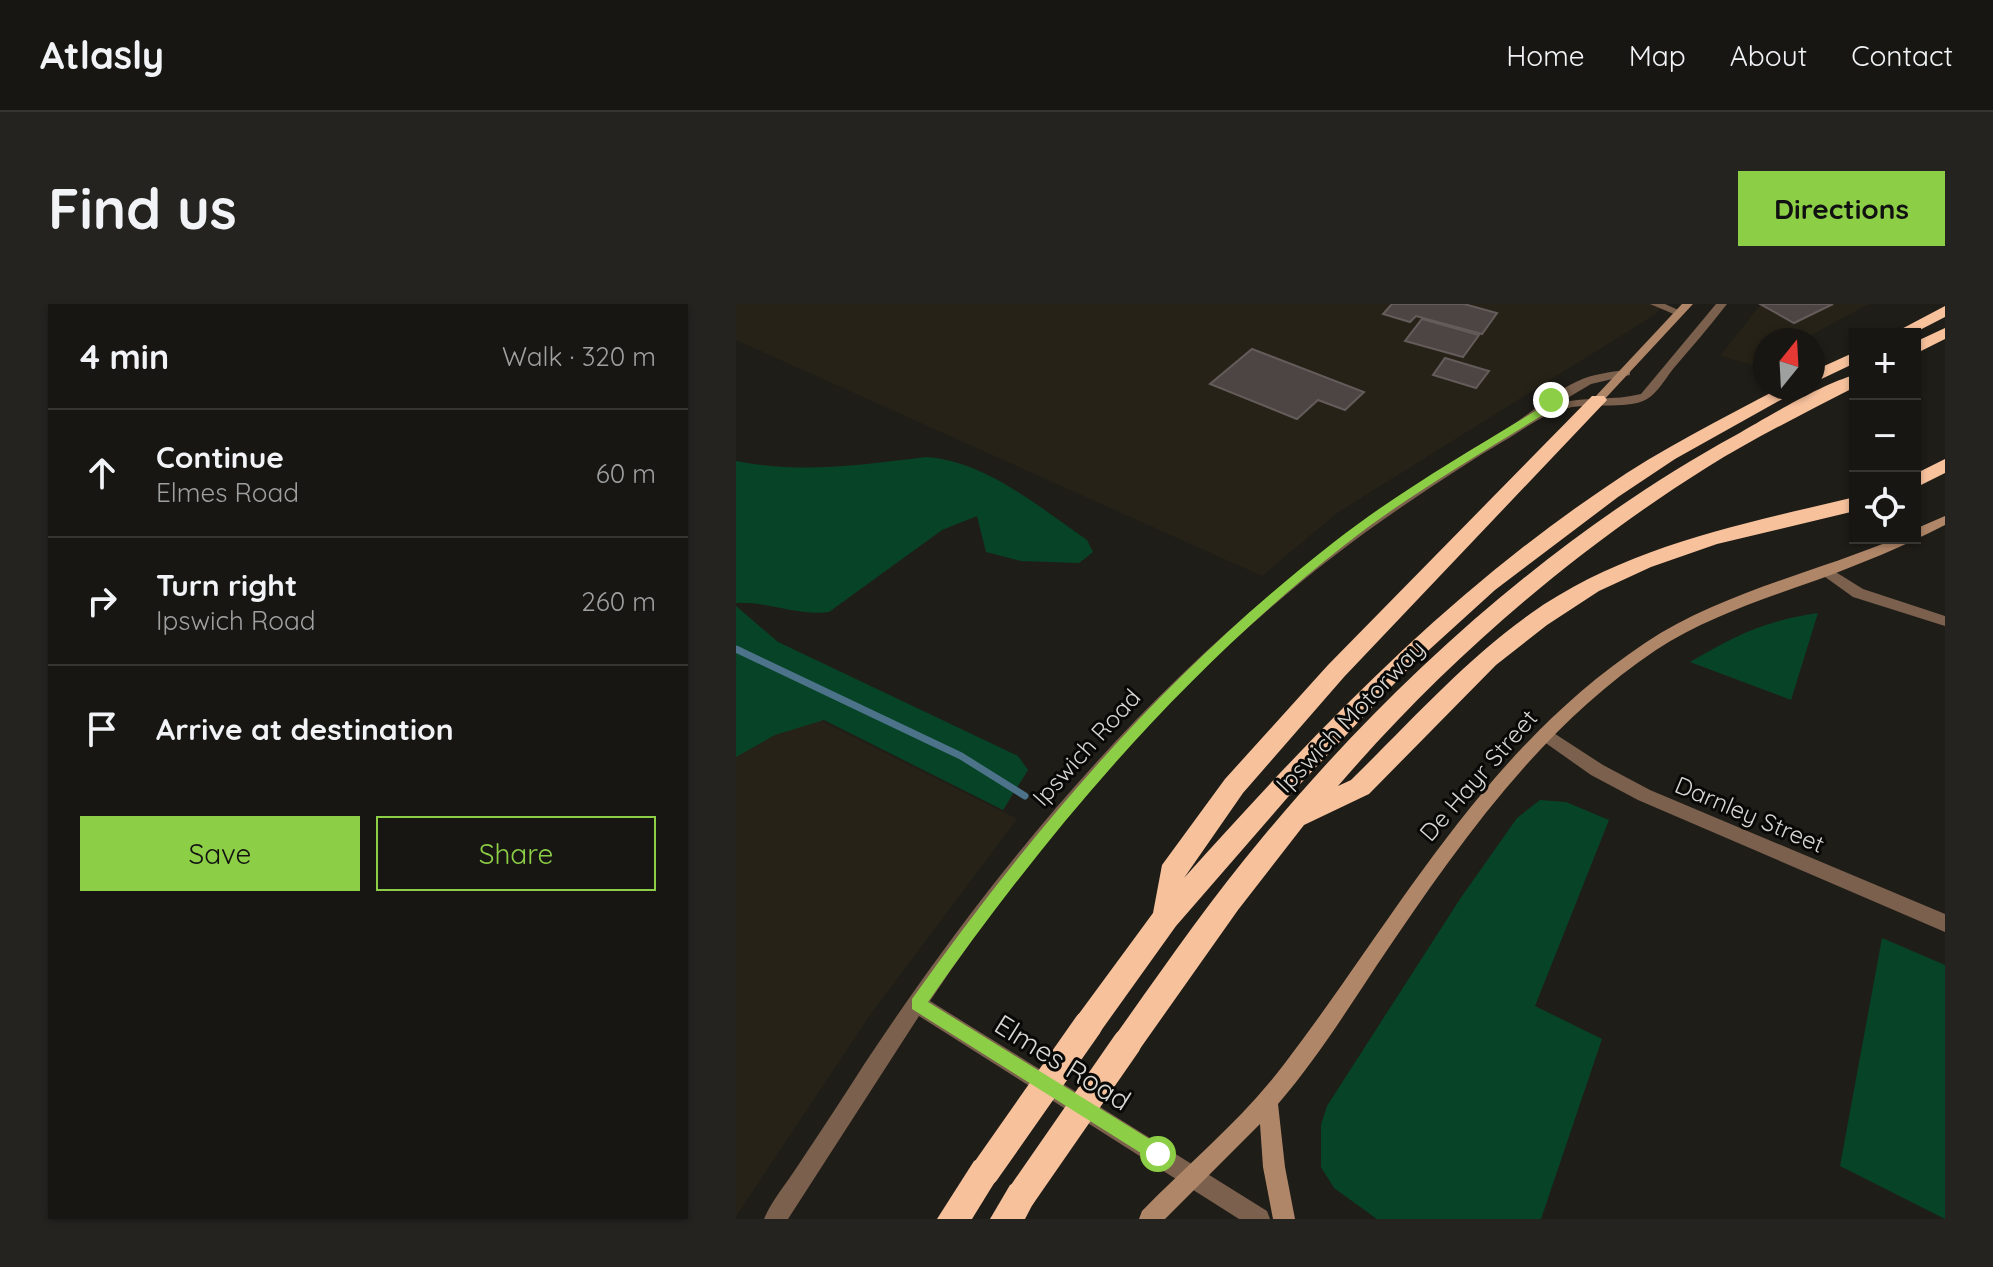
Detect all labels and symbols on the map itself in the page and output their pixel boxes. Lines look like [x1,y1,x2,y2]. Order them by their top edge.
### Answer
north arrow [1753,328,1825,400]
route end [1533,382,1569,418]
street label: Ipswich Motorway [1269,633,1431,799]
street label: Ipswich Road [1026,682,1146,812]
street label: De Hayr Street [1413,703,1543,847]
street label: Darnley Street [1671,769,1829,859]
street label: Elmes Road [988,1006,1138,1118]
route start [1140,1136,1176,1172]

